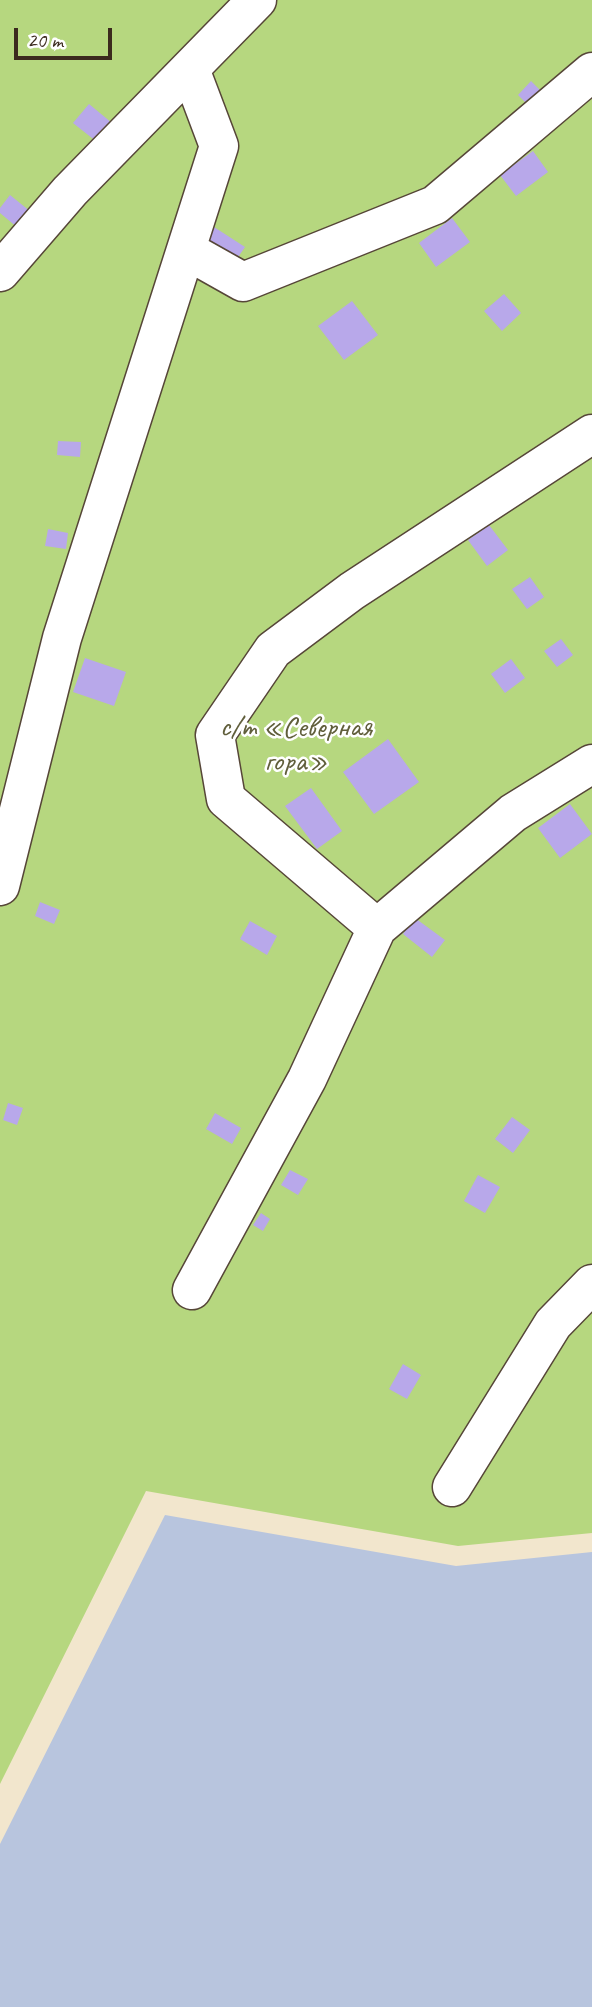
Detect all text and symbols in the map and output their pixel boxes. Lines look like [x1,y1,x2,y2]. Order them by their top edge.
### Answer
scale bar [18,14,116,58]
text: 20 m [27,27,63,53]
park label: с/т «Северная гора» [220,710,372,780]

